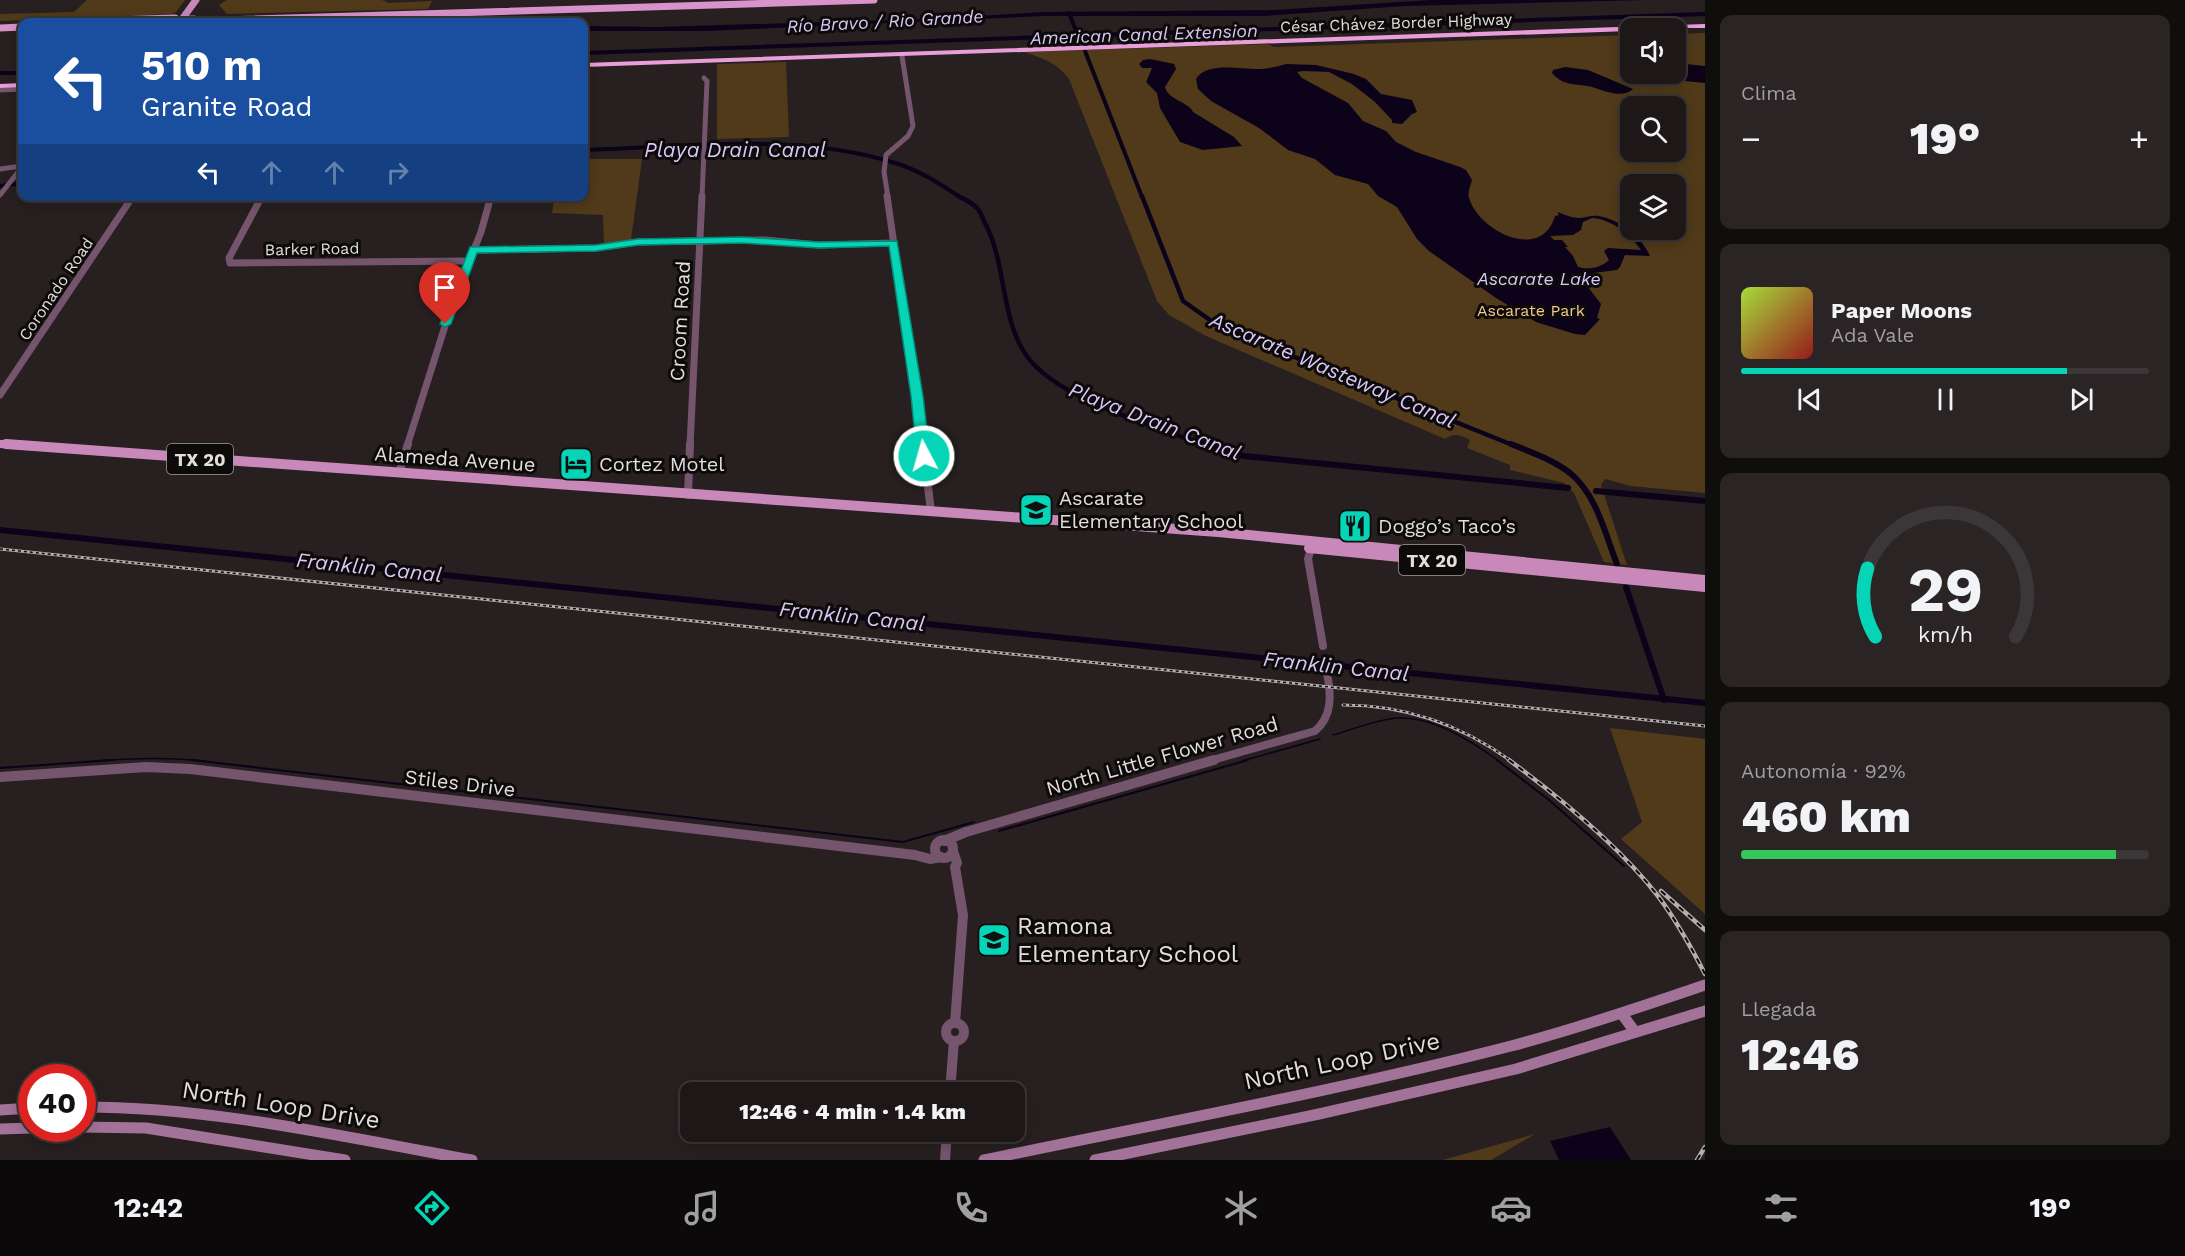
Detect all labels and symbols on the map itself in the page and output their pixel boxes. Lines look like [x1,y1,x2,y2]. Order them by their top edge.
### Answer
water label: Río Bravo / Rio Grande [786,5,984,37]
street label: César Chávez Border Highway [1280,9,1513,37]
water label: American Canal Extension [1029,20,1258,49]
water label: Playa Drain Canal [644,137,826,162]
street label: Coronado Road [15,234,97,344]
street label: Barker Road [264,239,360,259]
street label: Croom Road [665,260,695,382]
pin [419,262,470,324]
water label: Ascarate Lake [1476,268,1601,289]
park label: Ascarate Park [1477,301,1585,320]
water label: Ascarate Wasteway Canal [1206,306,1459,433]
water label: Playa Drain Canal [1065,377,1245,465]
position arrow [892,424,956,488]
street label: Alameda Avenue [374,441,536,477]
road number: TX 20 [167,444,233,474]
hotel icon: Cortez Motel [558,446,594,482]
place label: Cortez Motel [599,452,724,476]
place label: Ascarate Elementary School [1059,486,1243,533]
school or university icon: Ascarate Elementary School [1018,492,1054,528]
restaurant icon: Doggo’s Taco’s [1337,508,1373,544]
place label: Doggo’s Taco’s [1378,514,1516,538]
road number: TX 20 [1399,545,1465,575]
water label: Franklin Canal [295,547,443,587]
water label: Franklin Canal [778,596,926,636]
water label: Franklin Canal [1262,646,1410,686]
street label: North Little Flower Road [1043,711,1281,801]
street label: Stiles Drive [403,764,517,802]
place label: Ramona Elementary School [1017,912,1239,968]
school or university icon: Ramona Elementary School [976,922,1012,958]
street label: North Loop Drive [1241,1027,1443,1095]
speed limit sign: 40 [18,1064,96,1142]
street label: North Loop Drive [180,1076,382,1134]

